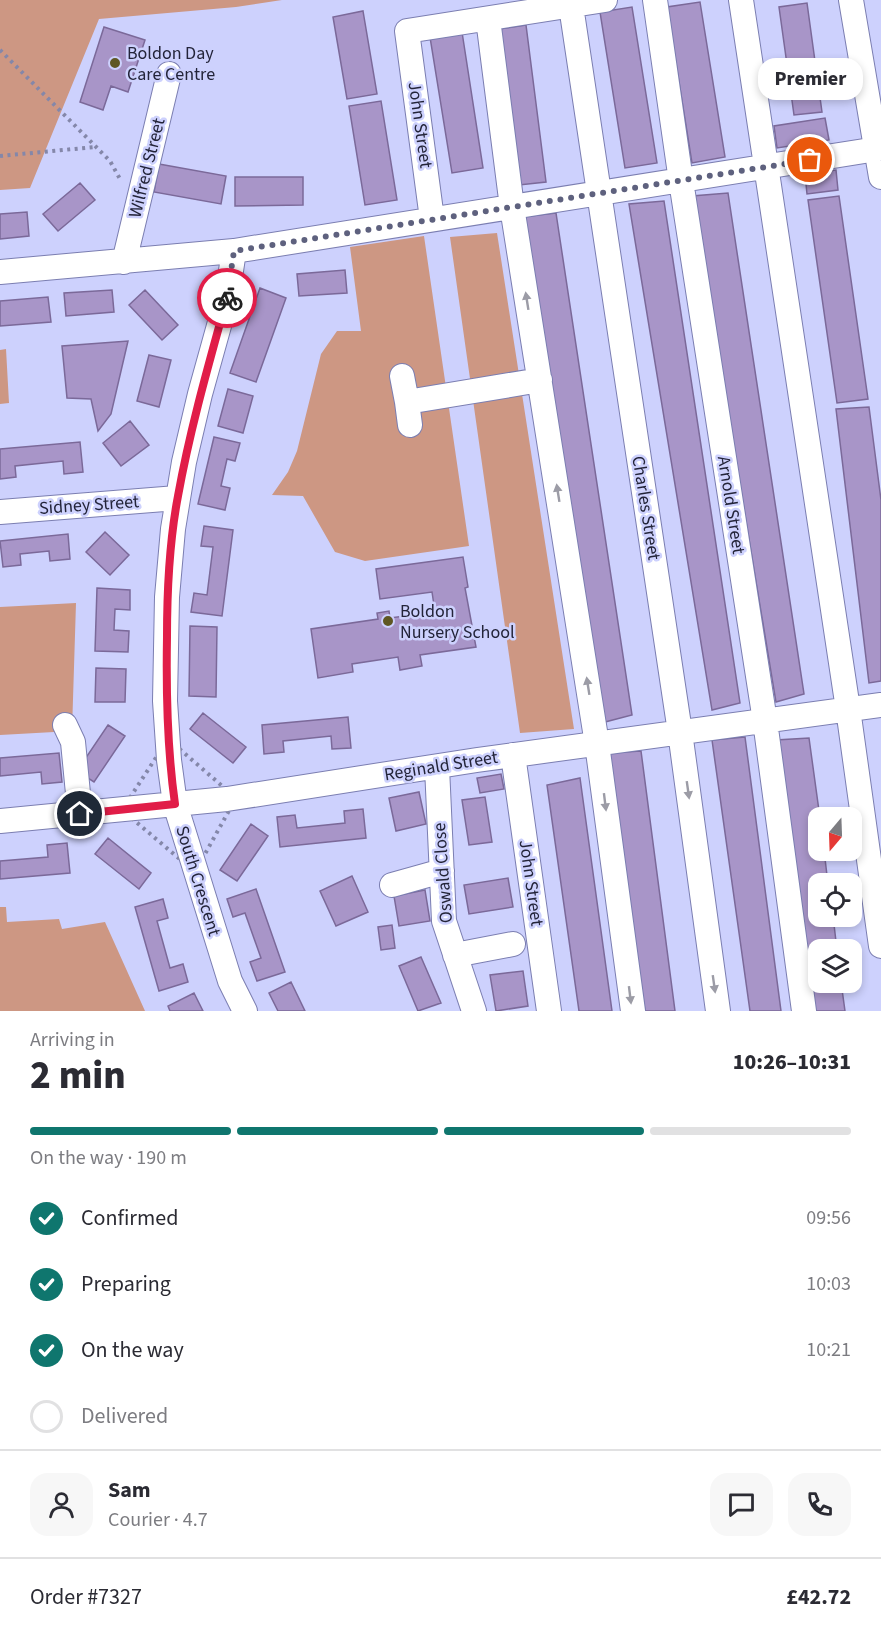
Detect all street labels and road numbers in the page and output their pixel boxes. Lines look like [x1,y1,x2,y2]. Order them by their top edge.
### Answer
street label: John Street [402,80,438,170]
street label: Wilfred Street [123,115,171,221]
street label: Charles Street [625,454,667,562]
street label: Arnold Street [711,454,751,556]
street label: Sidney Street [38,489,140,521]
street label: Reginald Street [382,745,500,787]
street label: Oswald Close [427,822,459,924]
street label: South Crescent [169,823,227,939]
street label: John Street [513,838,549,928]

